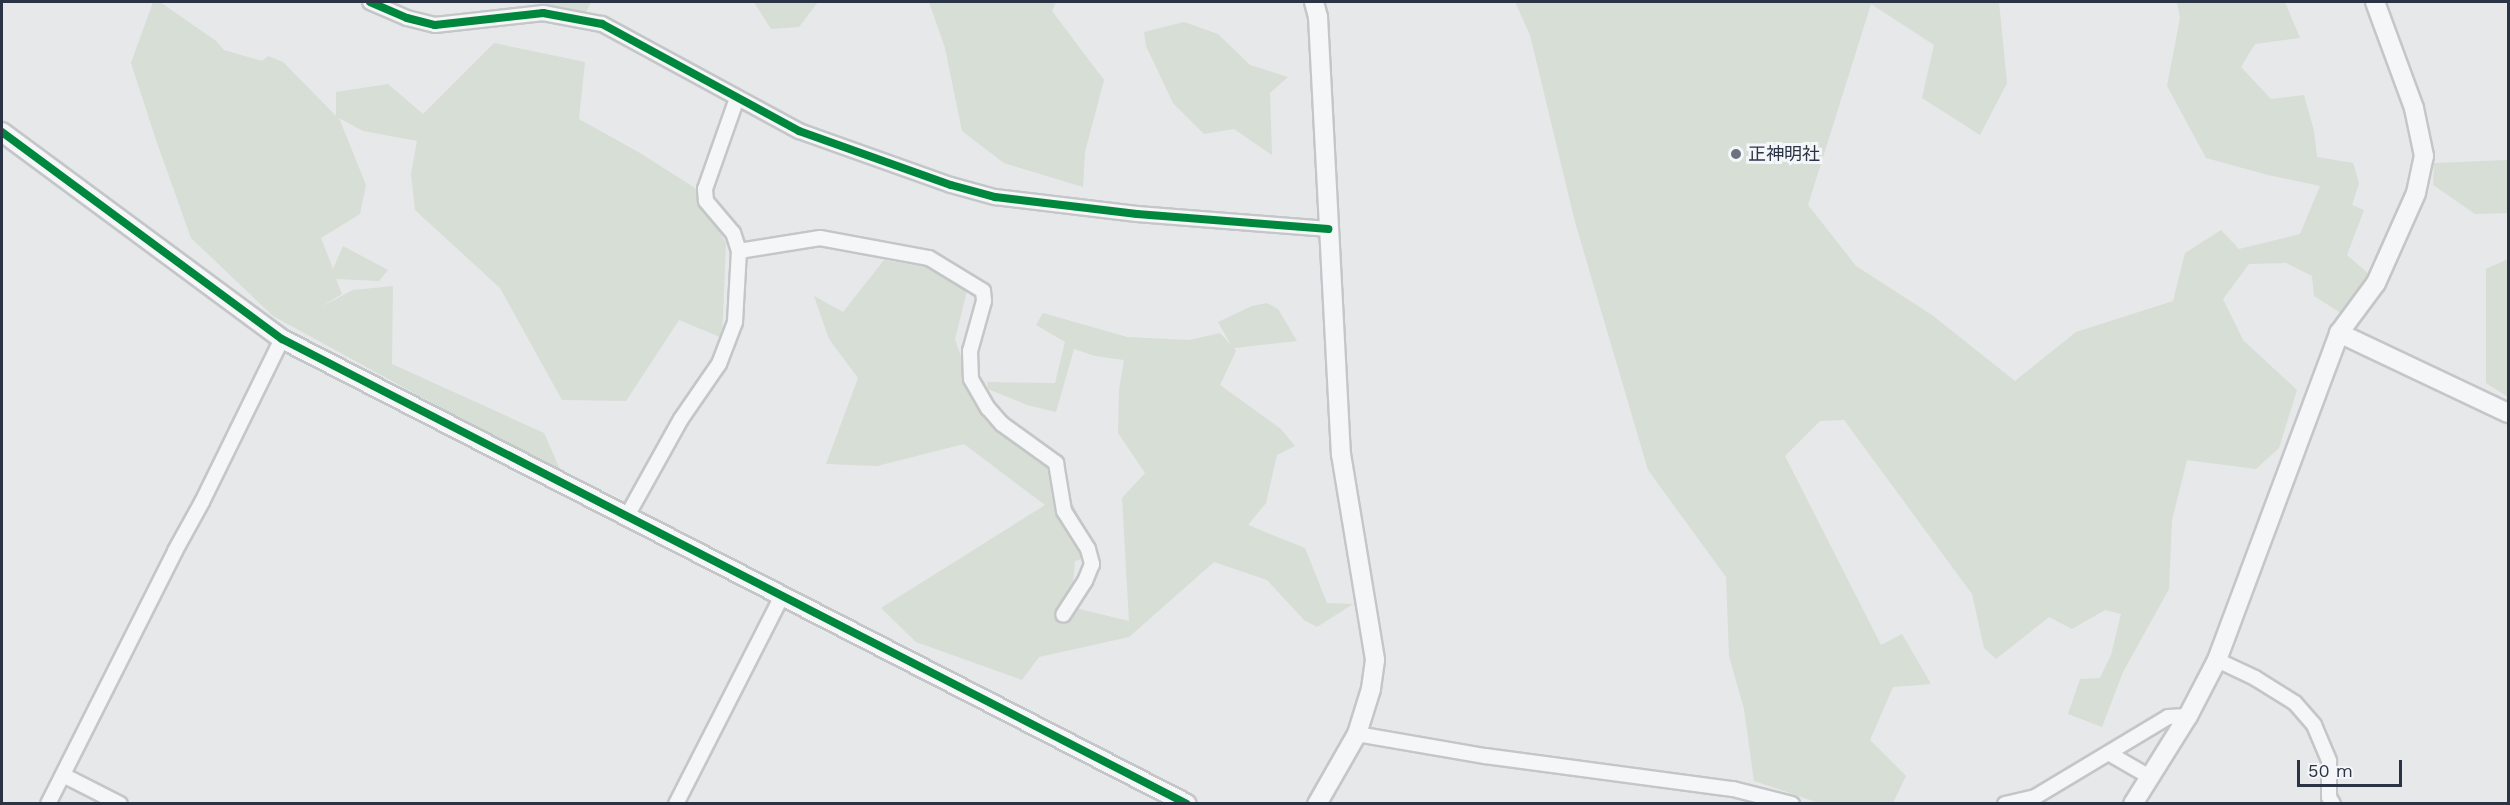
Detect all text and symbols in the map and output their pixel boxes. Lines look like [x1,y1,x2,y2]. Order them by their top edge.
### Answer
place label: 正神明社 [1748,143,1820,165]
marker: 正神明社 [1729,147,1743,161]
scale bar [2300,748,2405,786]
text: 50 m [2308,760,2353,781]

